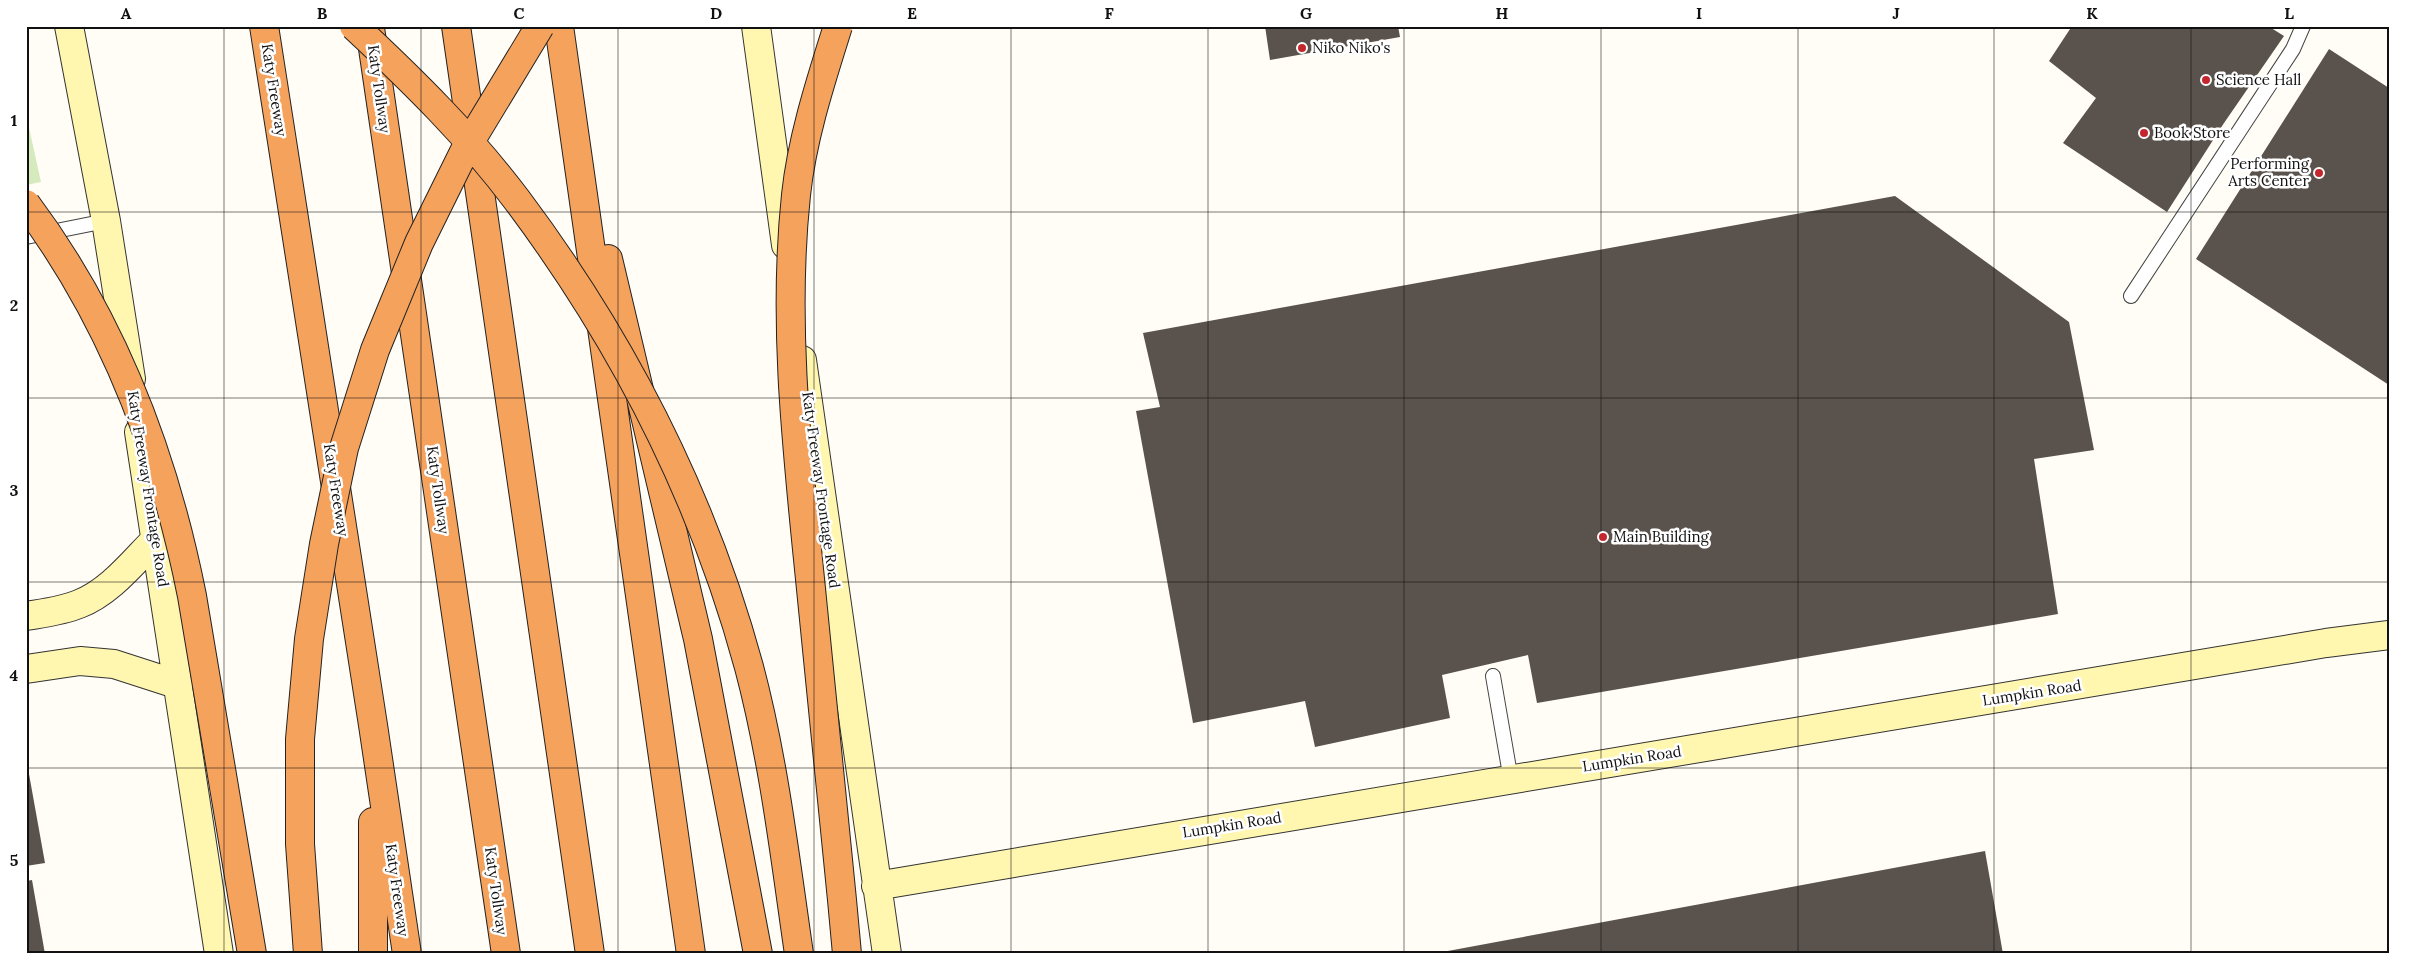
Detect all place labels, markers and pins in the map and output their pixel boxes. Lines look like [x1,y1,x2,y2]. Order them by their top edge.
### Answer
place label: Niko Niko's [1312,38,1391,57]
marker: Niko Niko's [1296,42,1308,54]
place label: Science Hall [2216,70,2301,89]
marker: Science Hall [2200,74,2212,86]
place label: Book Store [2154,123,2230,142]
marker: Book Store [2138,127,2150,139]
place label: Performing Arts Center [2227,154,2310,190]
marker: Performing Arts Center [2313,167,2325,179]
place label: Main Building [1613,527,1710,546]
marker: Main Building [1597,531,1609,543]

